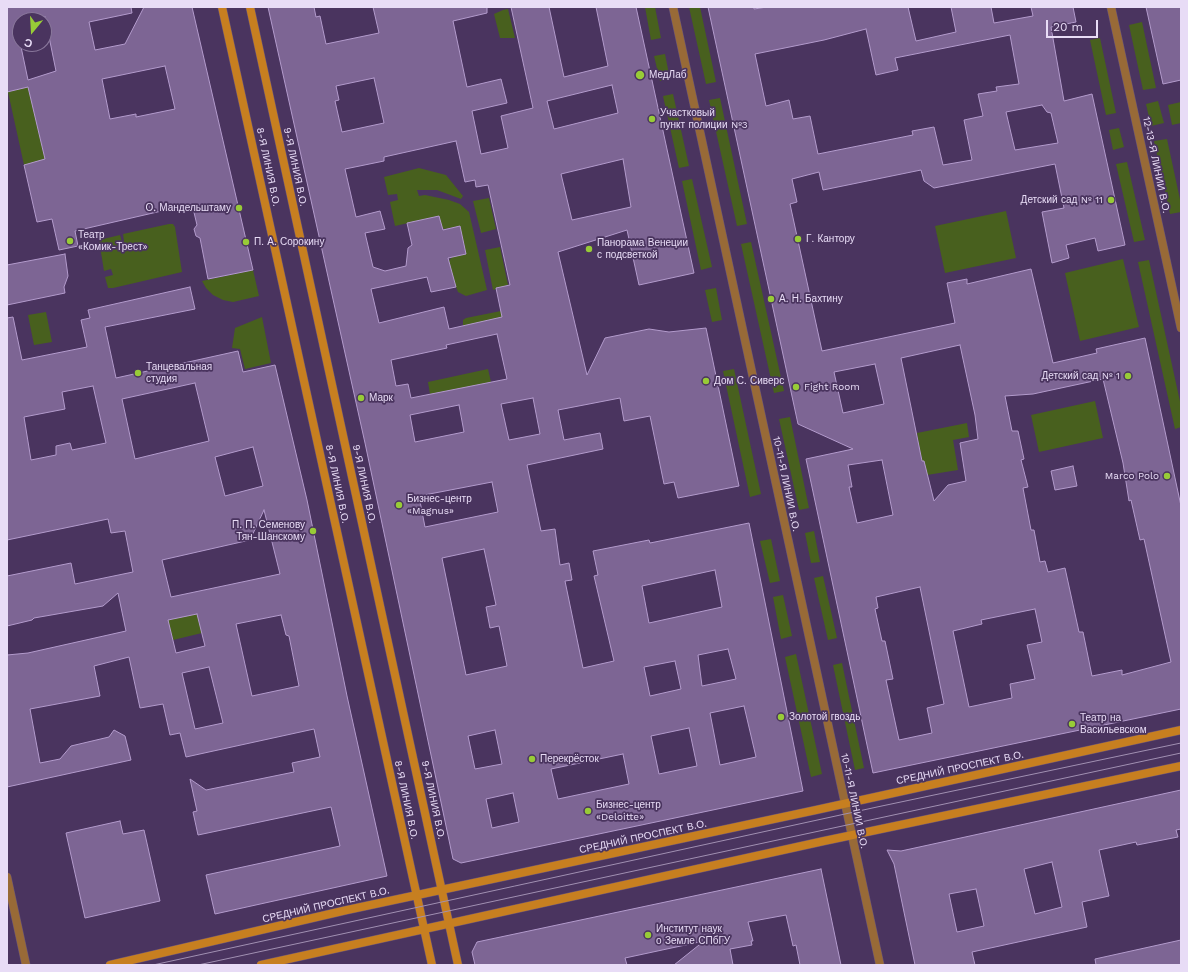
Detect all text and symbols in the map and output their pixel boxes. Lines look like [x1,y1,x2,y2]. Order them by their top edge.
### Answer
north arrow [12,12,52,52]
scale bar [1048,12,1100,38]
text: 20 m [1053,20,1083,34]
text: С [23,36,34,50]
marker: МедЛаб [634,69,646,81]
place label: МедЛаб [649,69,687,81]
place label: Участковый пункт полиции №3 [660,107,755,130]
marker: Участковый пункт полиции №3 [647,114,657,124]
street label: 12-13-Я ЛИНИИ В.О. [1140,116,1172,214]
street label: 8-Я ЛИНИЯ В.О. [254,127,282,207]
street label: 9-Я ЛИНИЯ В.О. [281,127,309,207]
place label: Детский сад № 11 [1017,194,1103,206]
marker: Детский сад № 11 [1106,195,1116,205]
place label: О. Мандельштаму [143,202,231,214]
marker: О. Мандельштаму [234,203,244,213]
place label: Театр «Комик-Трест» [78,229,152,252]
place label: Г. Кантору [806,233,858,245]
marker: Г. Кантору [793,234,803,244]
marker: Театр «Комик-Трест» [65,236,75,246]
place label: П. А. Сорокину [254,236,327,248]
marker: П. А. Сорокину [241,237,251,247]
place label: Панорама Венеции с подсветкой [597,237,693,260]
marker: Панорама Венеции с подсветкой [584,244,594,254]
place label: А. Н. Бахтину [779,293,844,305]
marker: А. Н. Бахтину [766,294,776,304]
place label: Танцевальная студия [146,361,215,384]
marker: Танцевальная студия [133,368,143,378]
place label: Детский сад № 1 [1038,370,1120,382]
marker: Детский сад № 1 [1123,371,1133,381]
place label: Дом С. Сиверс [714,375,785,387]
marker: Дом С. Сиверс [701,376,711,386]
place label: Fight Room [804,381,860,393]
marker: Fight Room [791,382,801,392]
place label: Марк [369,392,395,404]
marker: Марк [356,393,366,403]
street label: 10-11-Я ЛИНИИ В.О. [770,435,802,533]
street label: 8-Я ЛИНИЯ В.О. [323,444,351,524]
street label: 9-Я ЛИНИЯ В.О. [350,444,378,524]
place label: Marco Polo [1105,470,1159,482]
marker: Marco Polo [1162,471,1172,481]
place label: Бизнес-центр «Magnus» [407,493,476,516]
marker: Бизнес-центр «Magnus» [394,500,404,510]
place label: П. П. Семенову Тян-Шанскому [231,519,305,542]
marker: П. П. Семенову Тян-Шанскому [308,526,318,536]
place label: Золотой гвоздь [789,711,866,723]
marker: Золотой гвоздь [776,712,786,722]
place label: Театр на Васильевском [1080,712,1150,736]
marker: Театр на Васильевском [1067,719,1077,729]
street label: СРЕДНИЙ ПРОСПЕКТ В.О. [897,749,1023,787]
street label: 10-11-Я ЛИНИИ В.О. [838,752,870,850]
place label: Перекрёсток [540,753,603,765]
marker: Перекрёсток [527,754,537,764]
street label: 8-Я ЛИНИЯ В.О. [392,760,420,840]
street label: 9-Я ЛИНИЯ В.О. [419,760,447,840]
place label: Бизнес-центр «Deloitte» [596,799,665,822]
marker: Бизнес-центр «Deloitte» [583,806,593,816]
street label: СРЕДНИЙ ПРОСПЕКТ В.О. [580,818,706,856]
street label: СРЕДНИЙ ПРОСПЕКТ В.О. [263,885,389,925]
place label: Институт наук о Земле СПбГУ [656,923,730,946]
marker: Институт наук о Земле СПбГУ [643,930,653,940]

